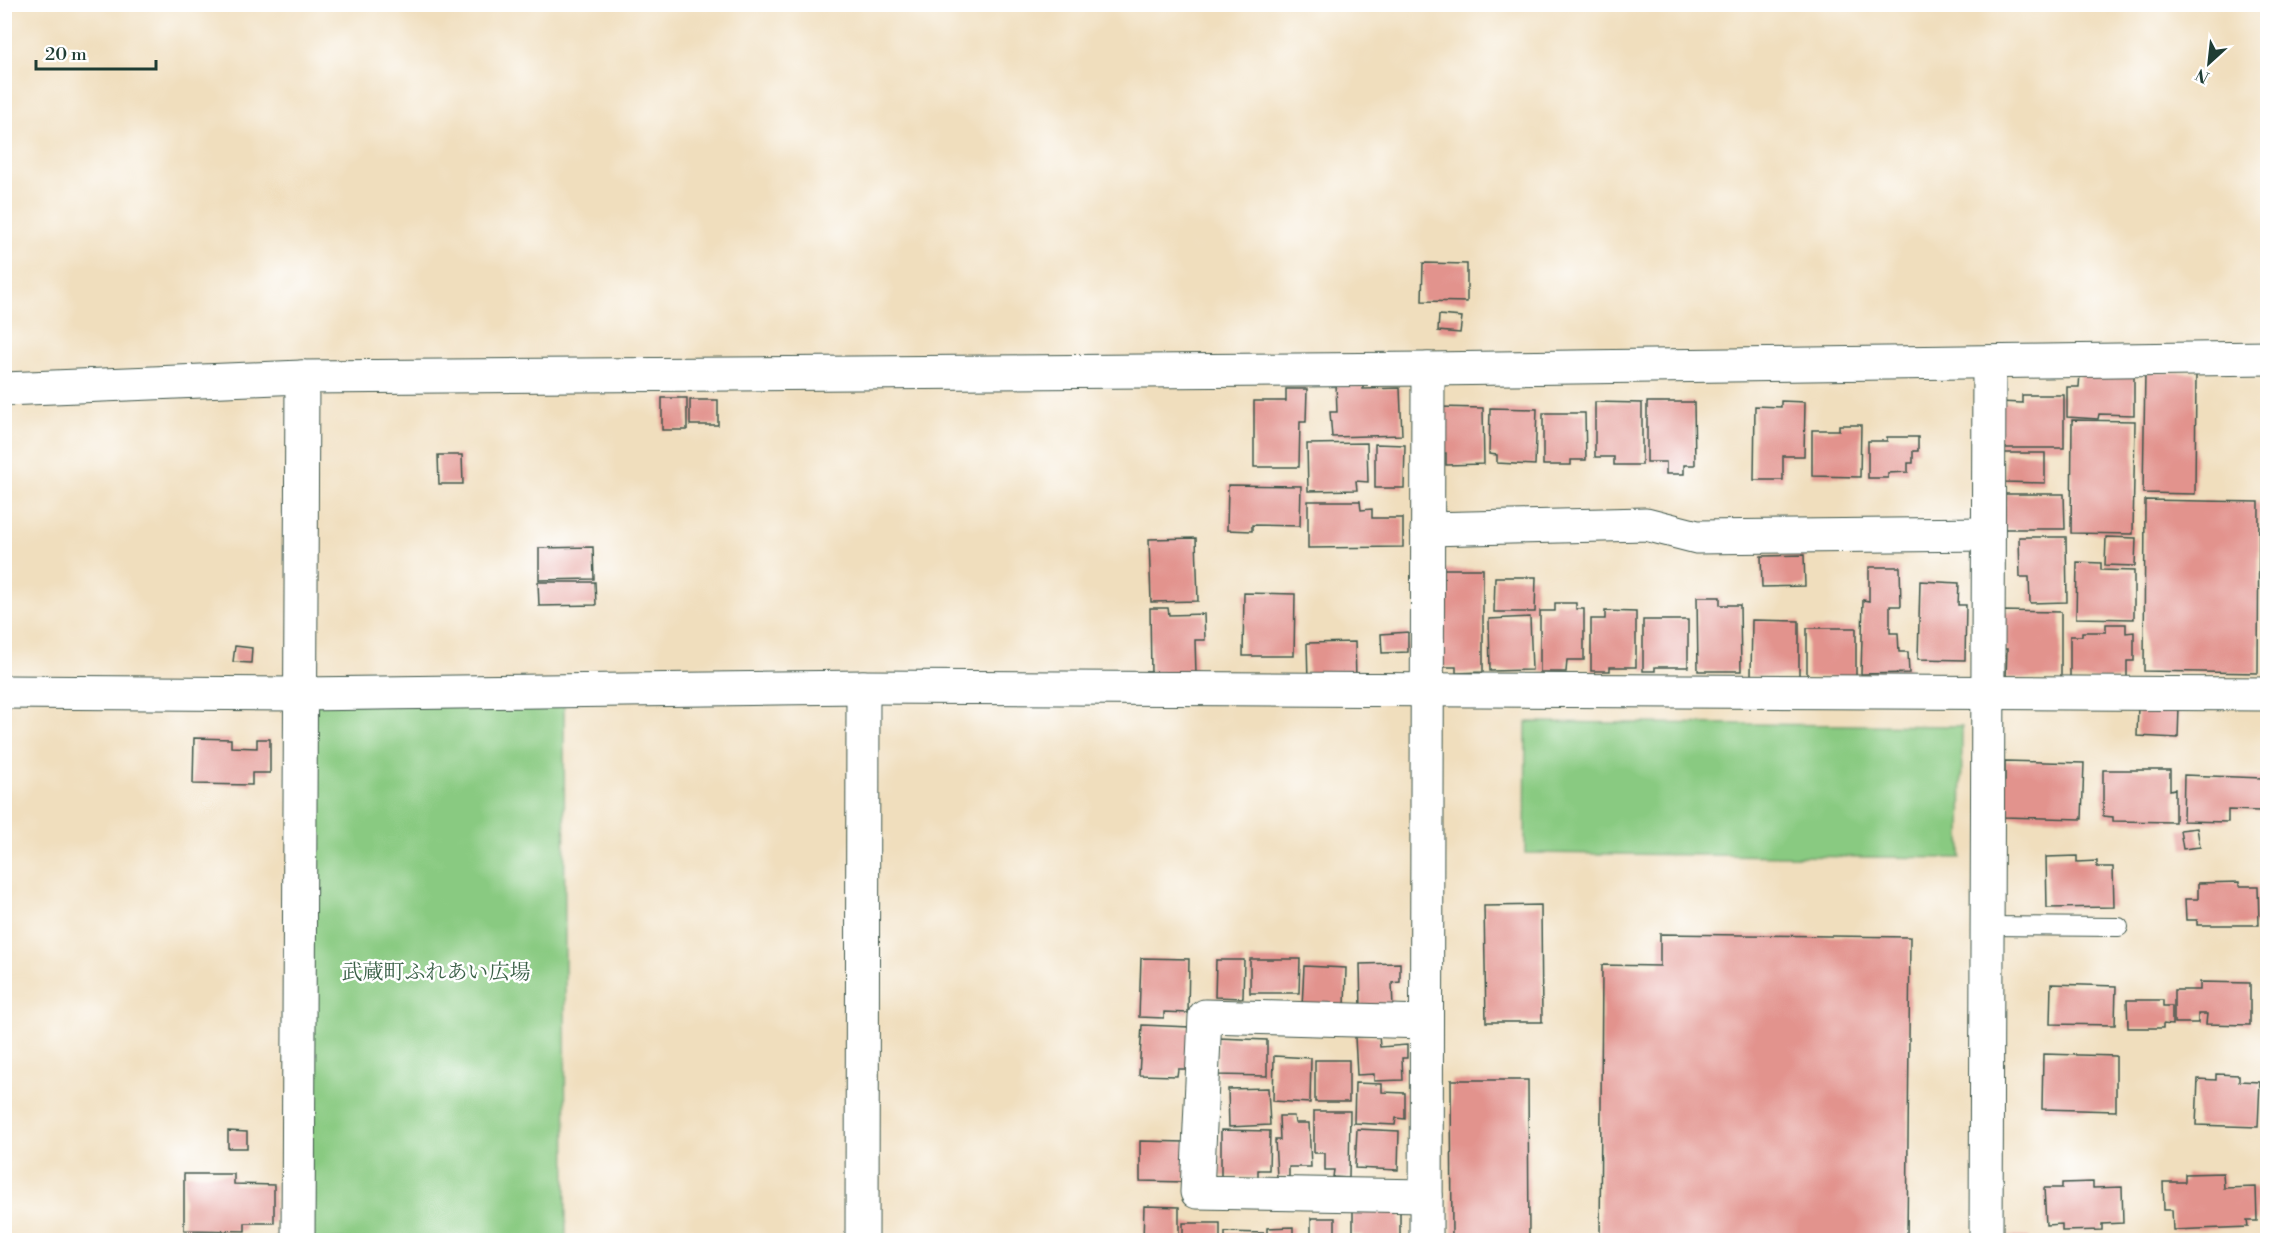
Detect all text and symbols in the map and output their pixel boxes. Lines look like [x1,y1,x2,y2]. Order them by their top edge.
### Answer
scale bar [36,33,156,71]
north arrow [2179,33,2239,93]
text: 20 m [45,43,87,66]
text: N [2192,64,2213,87]
park label: 武蔵町ふれあい広場 [342,960,531,986]

